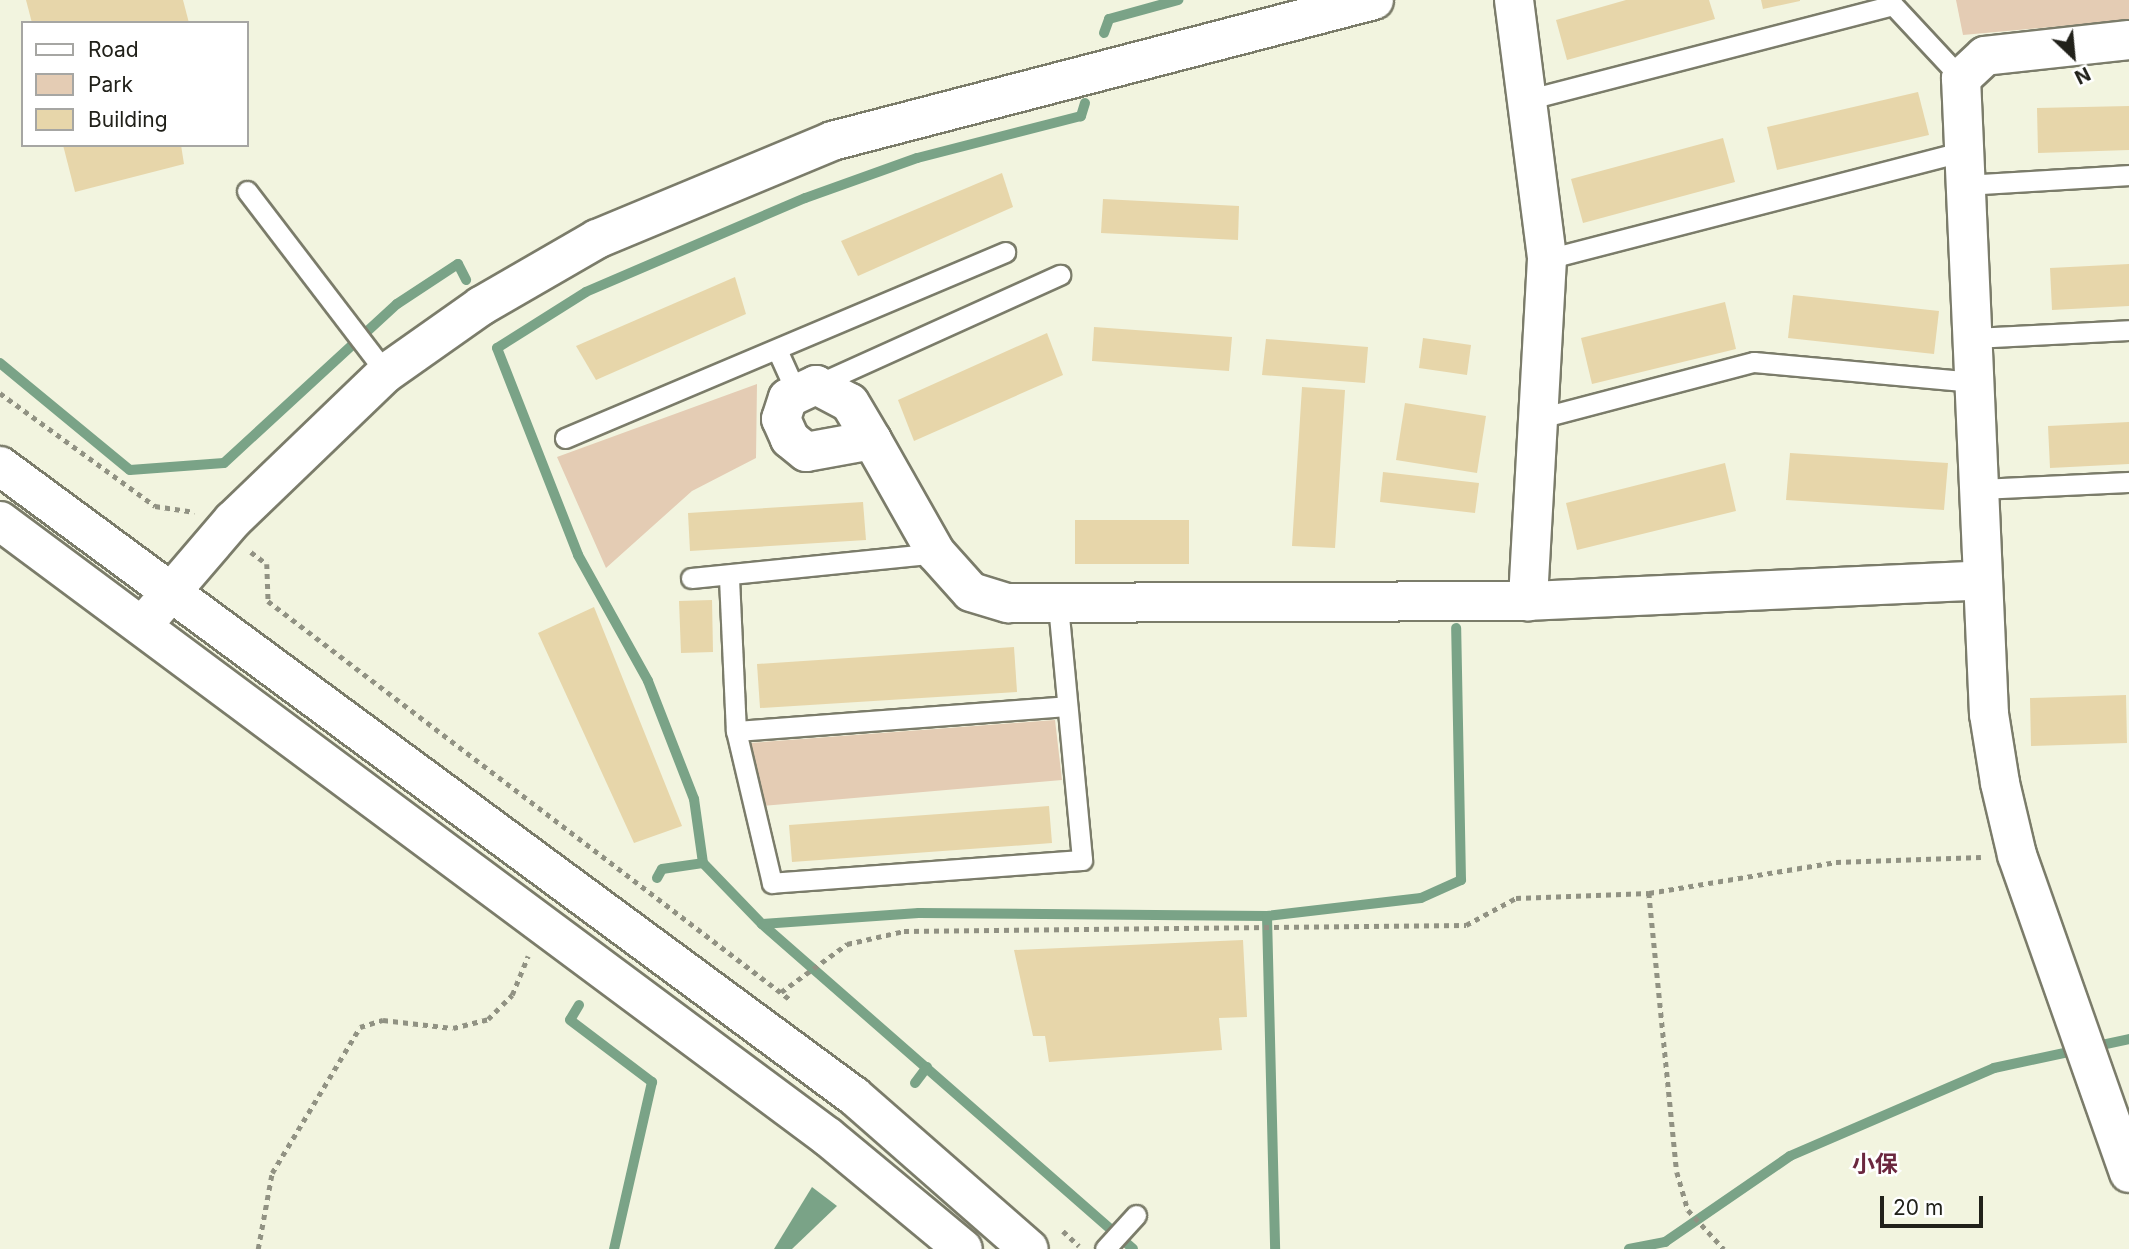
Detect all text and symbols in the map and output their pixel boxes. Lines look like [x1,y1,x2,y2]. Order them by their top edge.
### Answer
legend [21,21,248,147]
north arrow [2038,21,2108,91]
text: Road [88,37,139,62]
text: N [2071,62,2094,89]
text: Park [88,72,133,97]
text: Building [88,107,168,132]
district label: 小保 [1852,1150,1898,1178]
scale bar [1884,1182,1987,1226]
text: 20 m [1893,1195,1943,1220]

